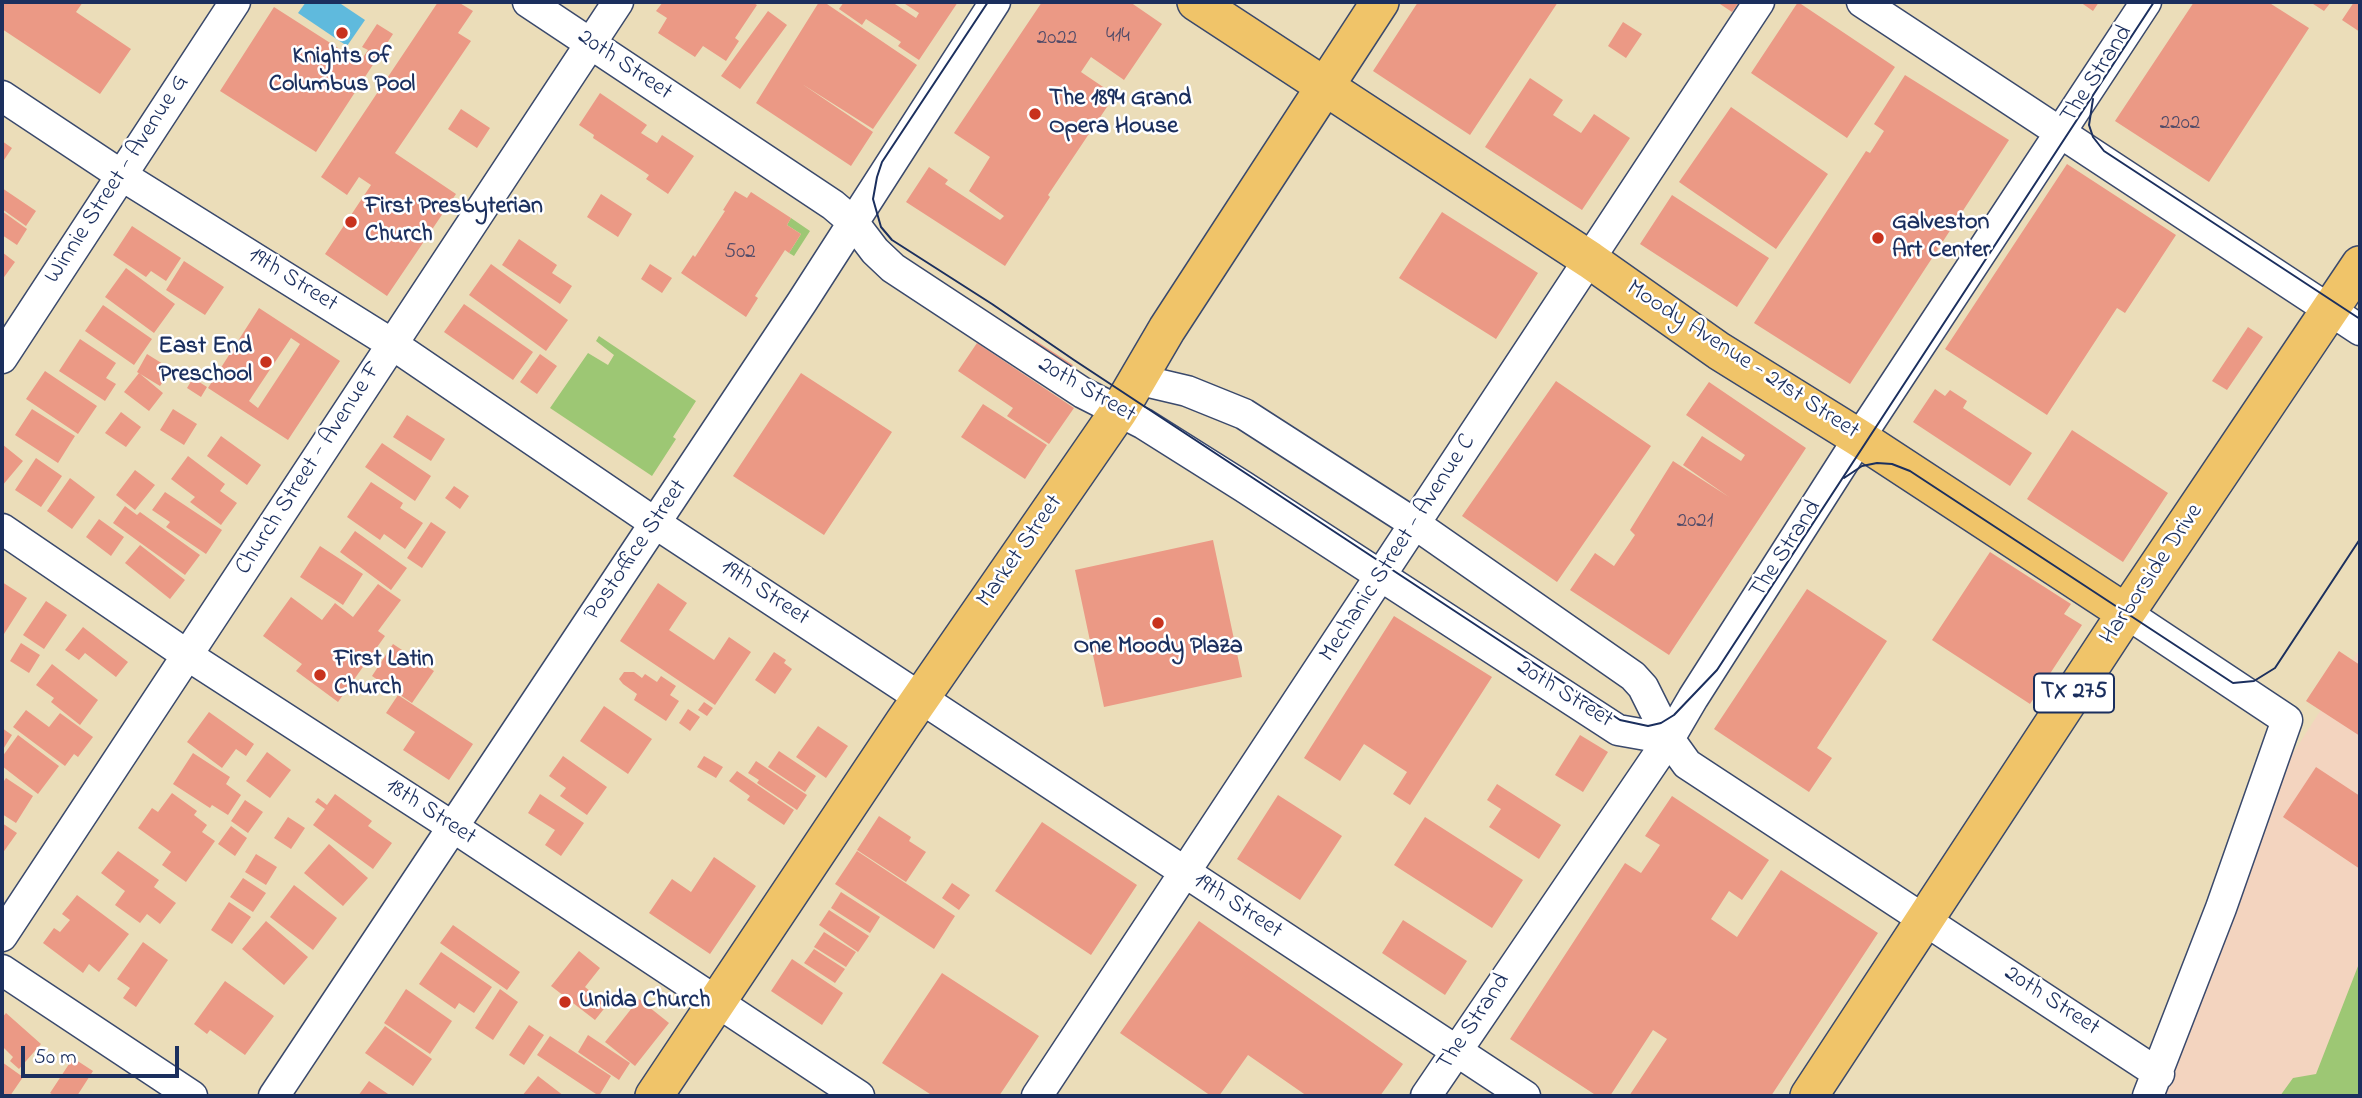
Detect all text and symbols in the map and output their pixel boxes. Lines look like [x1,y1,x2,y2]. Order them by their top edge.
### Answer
street label: The Strand [2056,21,2140,129]
street label: 20th Street [571,24,677,108]
marker: Knights of Columbus Pool [334,25,350,41]
house number: 414 [1106,25,1130,51]
house number: 2022 [1037,27,1077,53]
place label: Knights of Columbus Pool [269,44,415,100]
street label: Winnie Street - Avenue G [40,70,196,290]
place label: The 1894 Grand Opera House [1049,86,1191,142]
marker: The 1894 Grand Opera House [1027,106,1043,122]
house number: 2202 [2160,112,2200,138]
place label: First Presbyterian Church [365,194,543,250]
place label: Galveston Art Center [1892,210,1990,266]
marker: First Presbyterian Church [343,214,359,230]
marker: Galveston Art Center [1870,230,1886,246]
house number: 502 [724,241,756,267]
street label: 19th Street [242,242,342,320]
street label: Moody Avenue - 21st Street [1620,275,1864,447]
place label: East End Preschool [158,334,252,390]
street label: 20th Street [1032,351,1140,431]
marker: East End Preschool [258,354,274,370]
street label: Church Street - Avenue F [230,357,390,581]
street label: Mechanic Street - Avenue C [1315,430,1483,668]
street label: Postoffice Street [579,475,695,627]
street label: Market Street [972,490,1070,614]
street label: The Strand [1745,496,1829,604]
street label: Harborside Drive [2095,499,2211,651]
house number: 2021 [1677,510,1713,536]
street label: 19th Street [714,554,814,634]
marker: One Moody Plaza [1150,615,1166,631]
place label: One Moody Plaza [1073,634,1243,662]
place label: First Latin Church [334,647,434,703]
street label: 20th Street [1510,654,1618,736]
marker: First Latin Church [312,667,328,683]
road number: TX 275 [2034,674,2114,712]
street label: 18th Street [379,773,481,853]
street label: 19th Street [1187,867,1287,947]
street label: 20th Street [1998,960,2104,1044]
street label: The Strand [1432,969,1518,1077]
place label: Unida Church [579,988,710,1016]
marker: Unida Church [557,994,573,1010]
scale bar [24,1032,182,1076]
text: 50 m [34,1043,77,1073]

